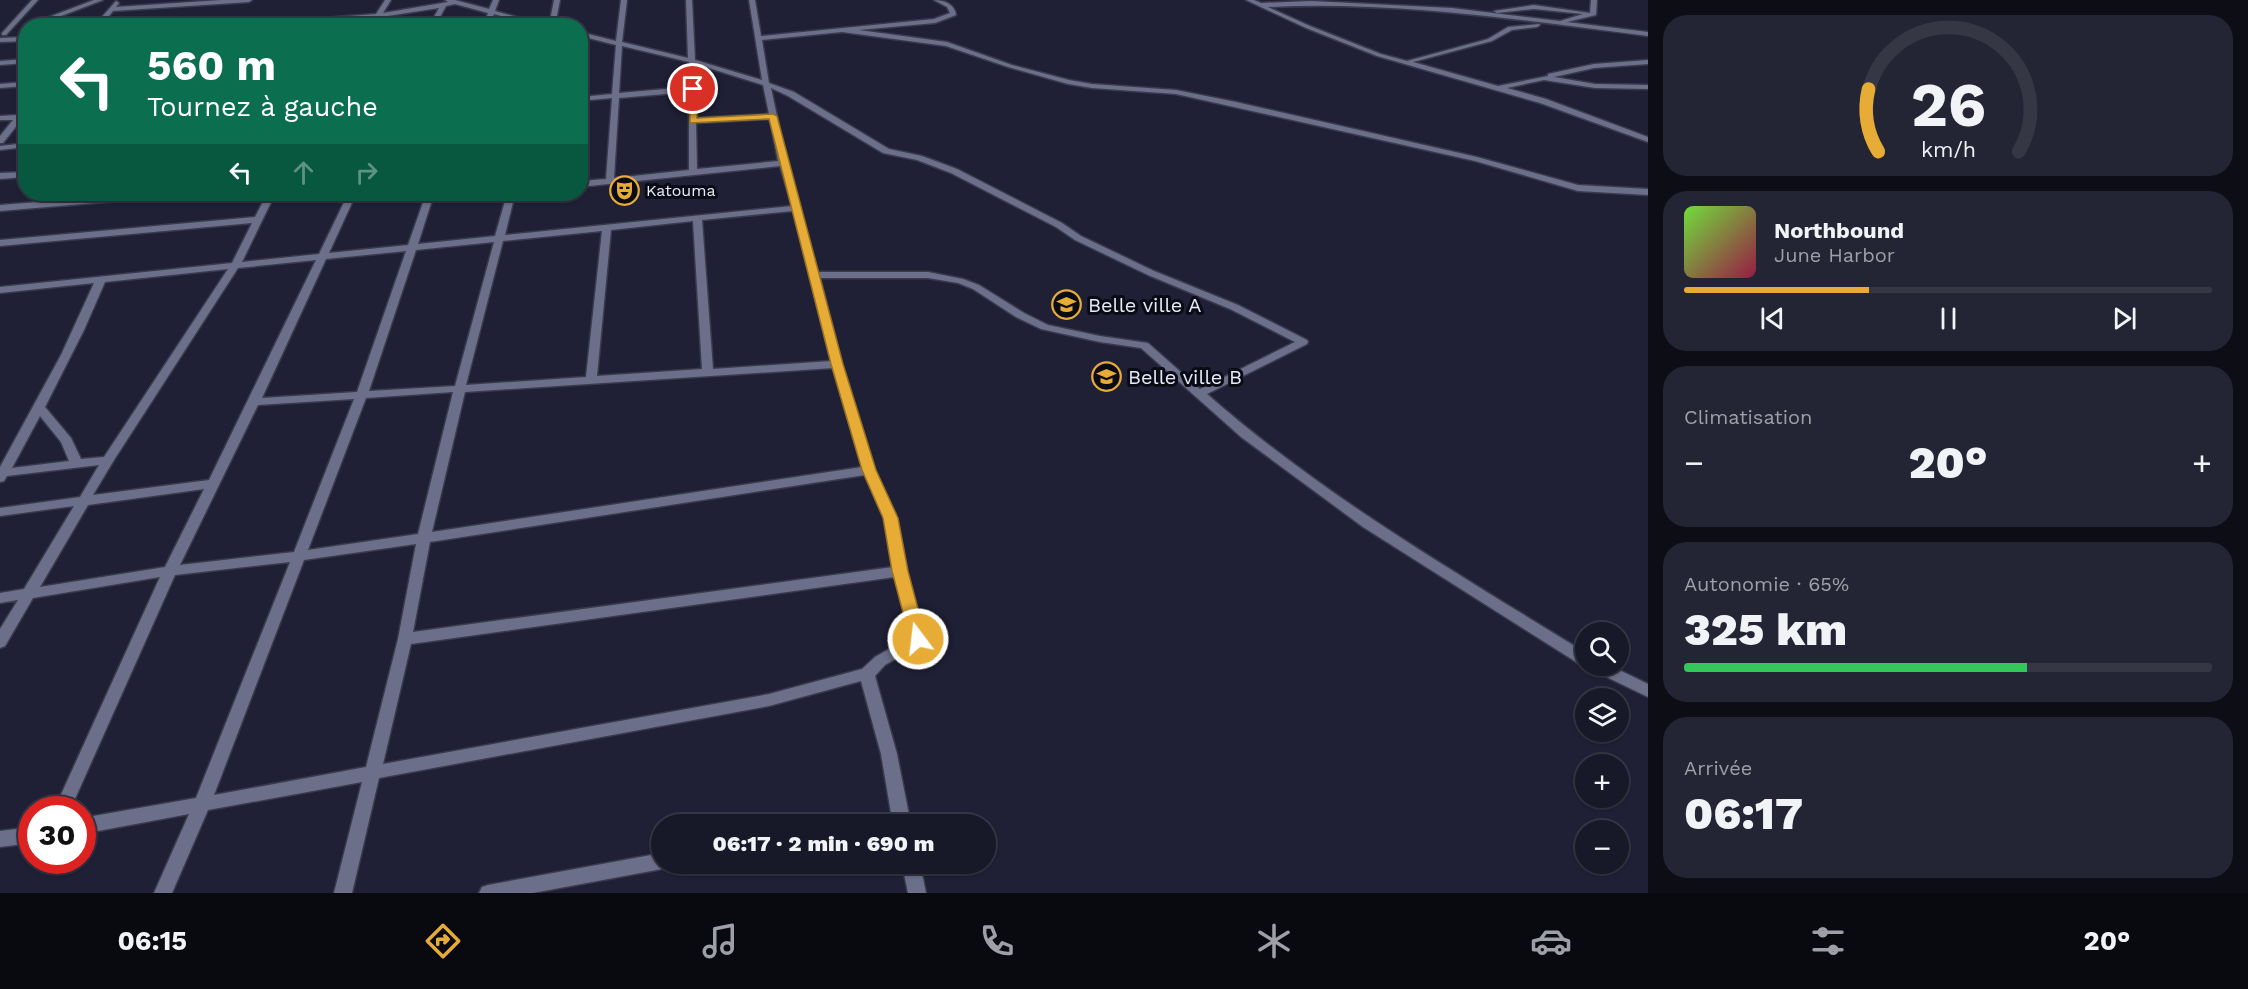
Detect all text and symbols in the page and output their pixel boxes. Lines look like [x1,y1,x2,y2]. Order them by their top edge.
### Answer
text: 560 m [147,41,276,90]
icon: left [48,42,126,120]
pin [667,63,718,114]
text: 26 [1910,68,1986,141]
icon: arrive [676,72,709,105]
text: Tournez à gauche [147,91,378,123]
text: km/h [1920,138,1976,163]
icon: left [224,156,257,189]
icon: ahead [287,156,320,189]
icon: right [350,156,383,189]
theatre icon: Katouma [609,174,641,206]
place label: Katouma [646,181,716,200]
text: Northbound [1774,218,1904,243]
text: June Harbor [1774,243,1895,267]
school or university icon: Belle ville A [1051,289,1083,321]
place label: Belle ville A [1088,293,1201,317]
icon: previous [1756,302,1789,335]
icon: pause [1932,302,1965,335]
icon: next [2108,302,2141,335]
school or university icon: Belle ville B [1091,361,1123,393]
place label: Belle ville B [1128,365,1242,389]
text: Climatisation [1684,405,1812,429]
text: 20° [1908,436,1988,489]
text: − [1684,443,1704,482]
text: + [2192,443,2212,482]
text: Autonomie · 65% [1684,572,1849,596]
text: 325 km [1684,603,1847,656]
position arrow [886,607,950,671]
map controls [1575,622,1629,874]
button: search [1575,622,1629,676]
button: layers [1575,688,1629,742]
button: + [1575,754,1629,808]
text: Arrivée [1684,756,1752,780]
text: 06:17 [1684,787,1803,840]
speed limit sign: 30 [18,796,96,874]
button: − [1575,820,1629,874]
text: 06:17 · 2 min · 690 m [713,831,934,856]
icon: directions [422,920,464,962]
icon: music [699,920,741,962]
icon: phone [976,920,1018,962]
icon: climate [1253,920,1295,962]
icon: car [1530,920,1572,962]
icon: filters [1807,920,1849,962]
text: 06:15 [117,925,187,957]
text: 20° [2084,925,2130,957]

